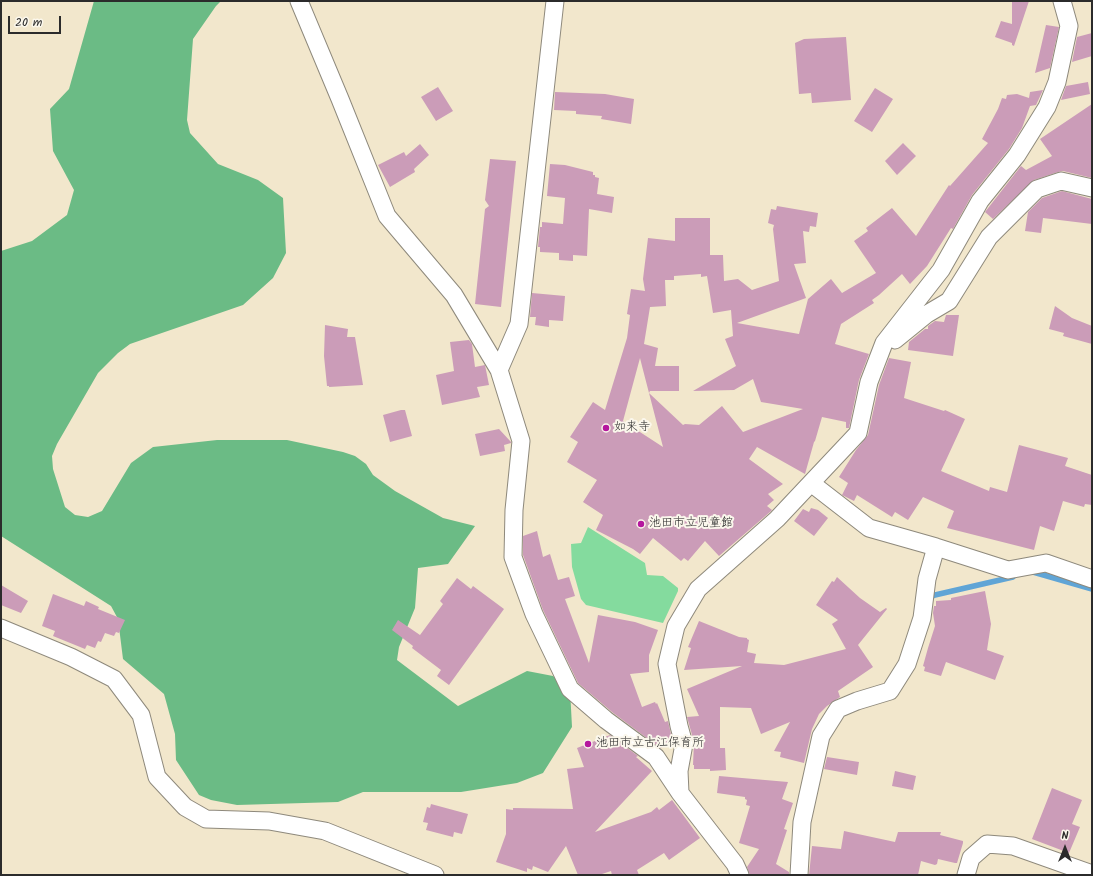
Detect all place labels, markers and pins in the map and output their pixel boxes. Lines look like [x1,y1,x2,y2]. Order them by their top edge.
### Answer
place label: 如来寺 [614,421,650,435]
marker: 如来寺 [601,423,611,433]
place label: 池田市立児童館 [649,517,733,531]
marker: 池田市立児童館 [636,519,646,529]
place label: 池田市立古江保育所 [596,737,704,751]
marker: 池田市立古江保育所 [583,739,593,749]

